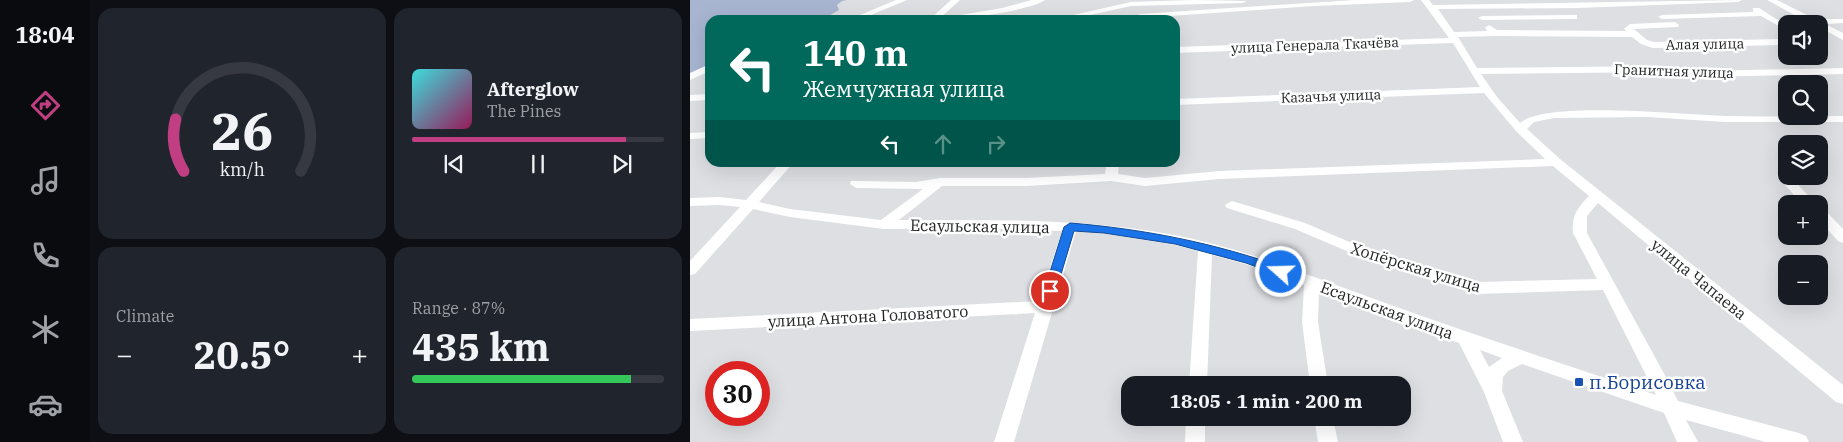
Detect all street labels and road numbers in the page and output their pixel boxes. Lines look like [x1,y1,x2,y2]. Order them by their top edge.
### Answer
street label: улица Генерала Ткачёва [1231,33,1400,57]
street label: Алая улица [1665,34,1745,54]
street label: Гранитная улица [1614,60,1734,82]
street label: Казачья улица [1280,85,1382,107]
street label: Есаульская улица [910,215,1050,237]
street label: улица Чапаева [1647,234,1751,324]
street label: Хопёрская улица [1348,238,1484,296]
street label: Есаульская улица [1318,277,1456,343]
street label: улица Антона Головатого [767,301,969,331]

